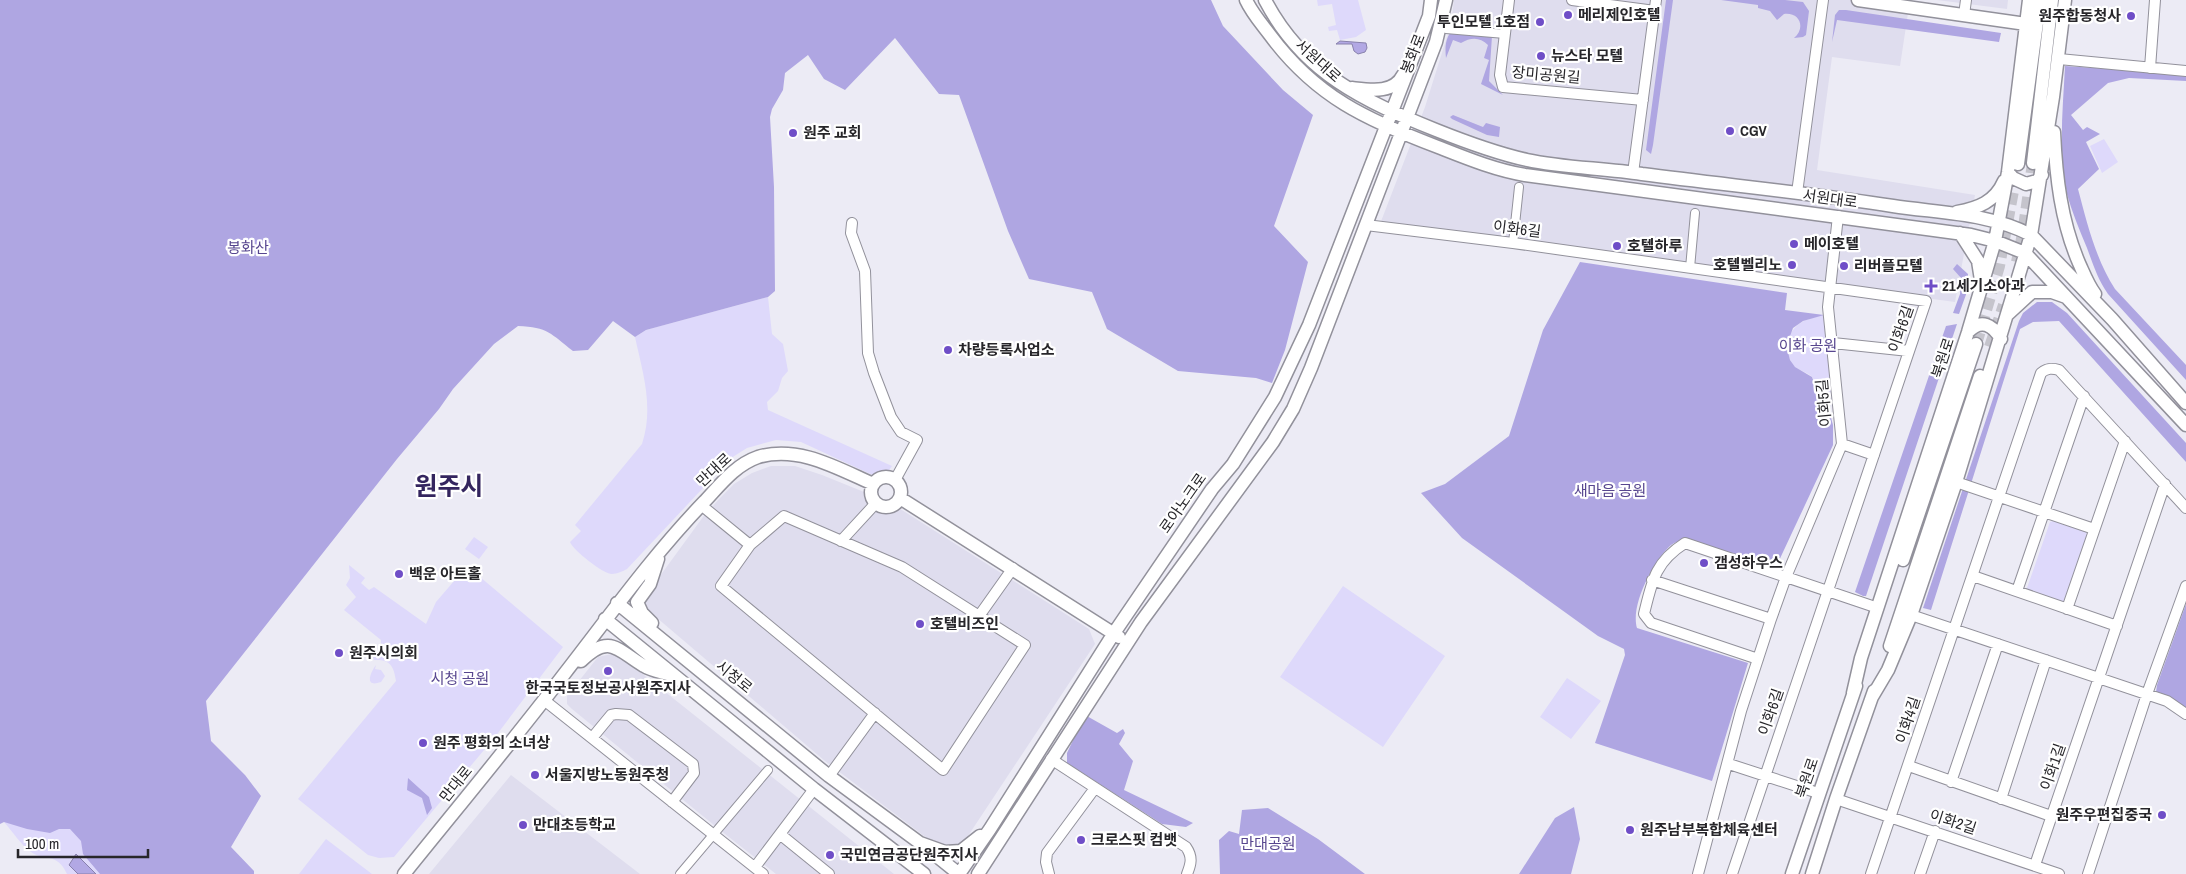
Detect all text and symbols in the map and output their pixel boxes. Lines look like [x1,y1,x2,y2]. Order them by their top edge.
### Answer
place label: 메리제인호텔 [1578,4,1661,25]
place label: 원주합동청사 [2038,5,2121,26]
marker: 메리제인호텔 [1562,9,1574,21]
marker: 원주합동청사 [2125,10,2137,22]
place label: 투인모텔 1호점 [1437,11,1530,32]
marker: 투인모텔 1호점 [1534,16,1546,28]
street label: 봉화로 [1395,31,1430,77]
street label: 서원대로 [1291,34,1346,87]
place label: 뉴스타 모텔 [1551,45,1623,66]
marker: 뉴스타 모텔 [1535,50,1547,62]
street label: 장미공원길 [1511,61,1581,88]
place label: CGV [1740,120,1767,141]
place label: 원주 교회 [803,122,862,143]
marker: CGV [1724,125,1736,137]
marker: 원주 교회 [787,127,799,139]
street label: 서원대로 [1801,184,1859,213]
street label: 이화6길 [1492,215,1542,242]
place label: 메이호텔 [1804,233,1859,254]
place label: 호텔하루 [1627,235,1682,256]
park label: 봉화산 [227,237,269,258]
marker: 메이호텔 [1788,238,1800,250]
marker: 호텔하루 [1611,240,1623,252]
place label: 호텔벨리노 [1713,254,1782,275]
place label: 리버플모텔 [1854,255,1923,276]
marker: 호텔벨리노 [1786,259,1798,271]
marker: 리버플모텔 [1838,260,1850,272]
place label: 21세기소아과 [1942,275,2025,296]
marker: 21세기소아과 [1924,279,1938,293]
street label: 이화6길 [1883,303,1918,355]
park label: 이화 공원 [1779,335,1837,356]
street label: 북원로 [1926,335,1959,381]
place label: 차량등록사업소 [958,339,1055,360]
marker: 차량등록사업소 [942,344,954,356]
street label: 이화5길 [1811,378,1836,428]
street label: 만대로 [691,448,736,491]
street label: 로아노크로 [1154,468,1211,537]
district label: 원주시 [414,469,484,503]
park label: 새마음 공원 [1574,480,1646,501]
place label: 갬성하우스 [1714,552,1783,573]
marker: 갬성하우스 [1698,557,1710,569]
place label: 백운 아트홀 [409,563,482,584]
marker: 백운 아트홀 [393,568,405,580]
place label: 호텔비즈인 [930,613,999,634]
marker: 호텔비즈인 [914,618,926,630]
place label: 원주시의회 [349,642,418,663]
marker: 원주시의회 [333,647,345,659]
street label: 시청로 [712,655,757,698]
marker: 한국국토정보공사원주지사 [602,665,614,677]
park label: 시청 공원 [431,668,489,689]
place label: 한국국토정보공사원주지사 [525,677,691,698]
street label: 이화6길 [1753,686,1788,738]
street label: 이화4길 [1890,694,1925,746]
place label: 원주 평화의 소녀상 [433,732,550,753]
marker: 원주 평화의 소녀상 [417,737,429,749]
street label: 이화1길 [2035,741,2070,793]
street label: 북원로 [1790,755,1823,801]
street label: 만대로 [434,761,477,806]
place label: 서울지방노동원주청 [545,764,669,785]
marker: 서울지방노동원주청 [529,769,541,781]
street label: 이화2길 [1927,804,1979,839]
place label: 원주우편집중국 [2055,804,2152,825]
marker: 원주우편집중국 [2156,809,2168,821]
place label: 만대초등학교 [533,814,616,835]
marker: 만대초등학교 [517,819,529,831]
place label: 원주남부복합체육센터 [1640,819,1778,840]
marker: 원주남부복합체육센터 [1624,824,1636,836]
scale bar [18,826,148,858]
place label: 크로스핏 컴뱃 [1091,829,1177,850]
text: 100 m [25,833,59,854]
park label: 만대공원 [1240,833,1296,854]
marker: 크로스핏 컴뱃 [1075,834,1087,846]
place label: 국민연금공단원주지사 [840,844,978,865]
marker: 국민연금공단원주지사 [824,849,836,861]

